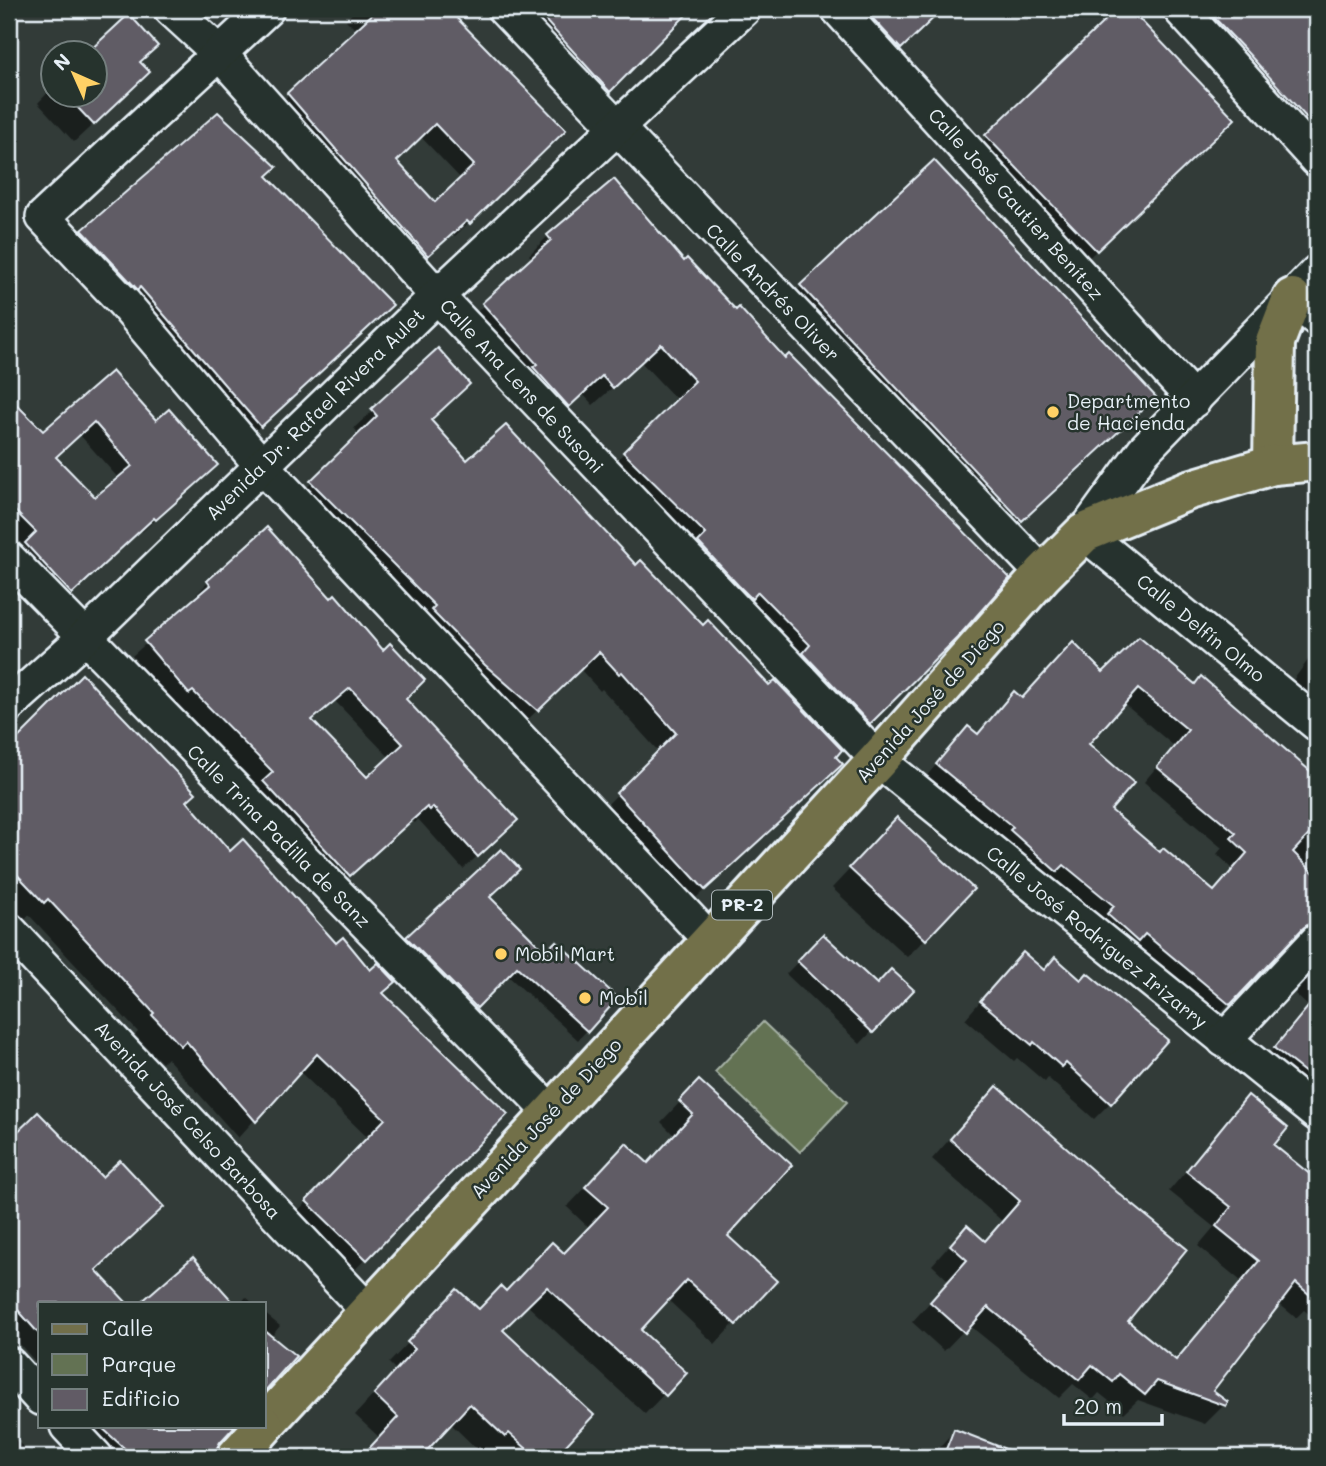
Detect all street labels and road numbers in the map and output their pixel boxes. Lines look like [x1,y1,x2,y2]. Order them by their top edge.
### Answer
street label: Calle José Gautier Benítez [923,102,1109,305]
street label: Calle Andrés Oliver [701,217,846,366]
street label: Calle Ana Lens de Susoni [435,293,610,478]
street label: Avenida Dr. Rafael Rivera Aulet [200,302,430,525]
street label: Calle Delfín Olmo [1132,568,1271,687]
street label: Avenida José de Diego [850,614,1009,787]
street label: Calle Trina Padilla de Sanz [182,739,376,933]
street label: Calle José Rodríguez Irizarry [982,840,1213,1034]
road number: PR-2 [712,890,772,920]
street label: Avenida José Celso Barbosa [90,1015,287,1224]
street label: Avenida José de Diego [465,1032,627,1203]

